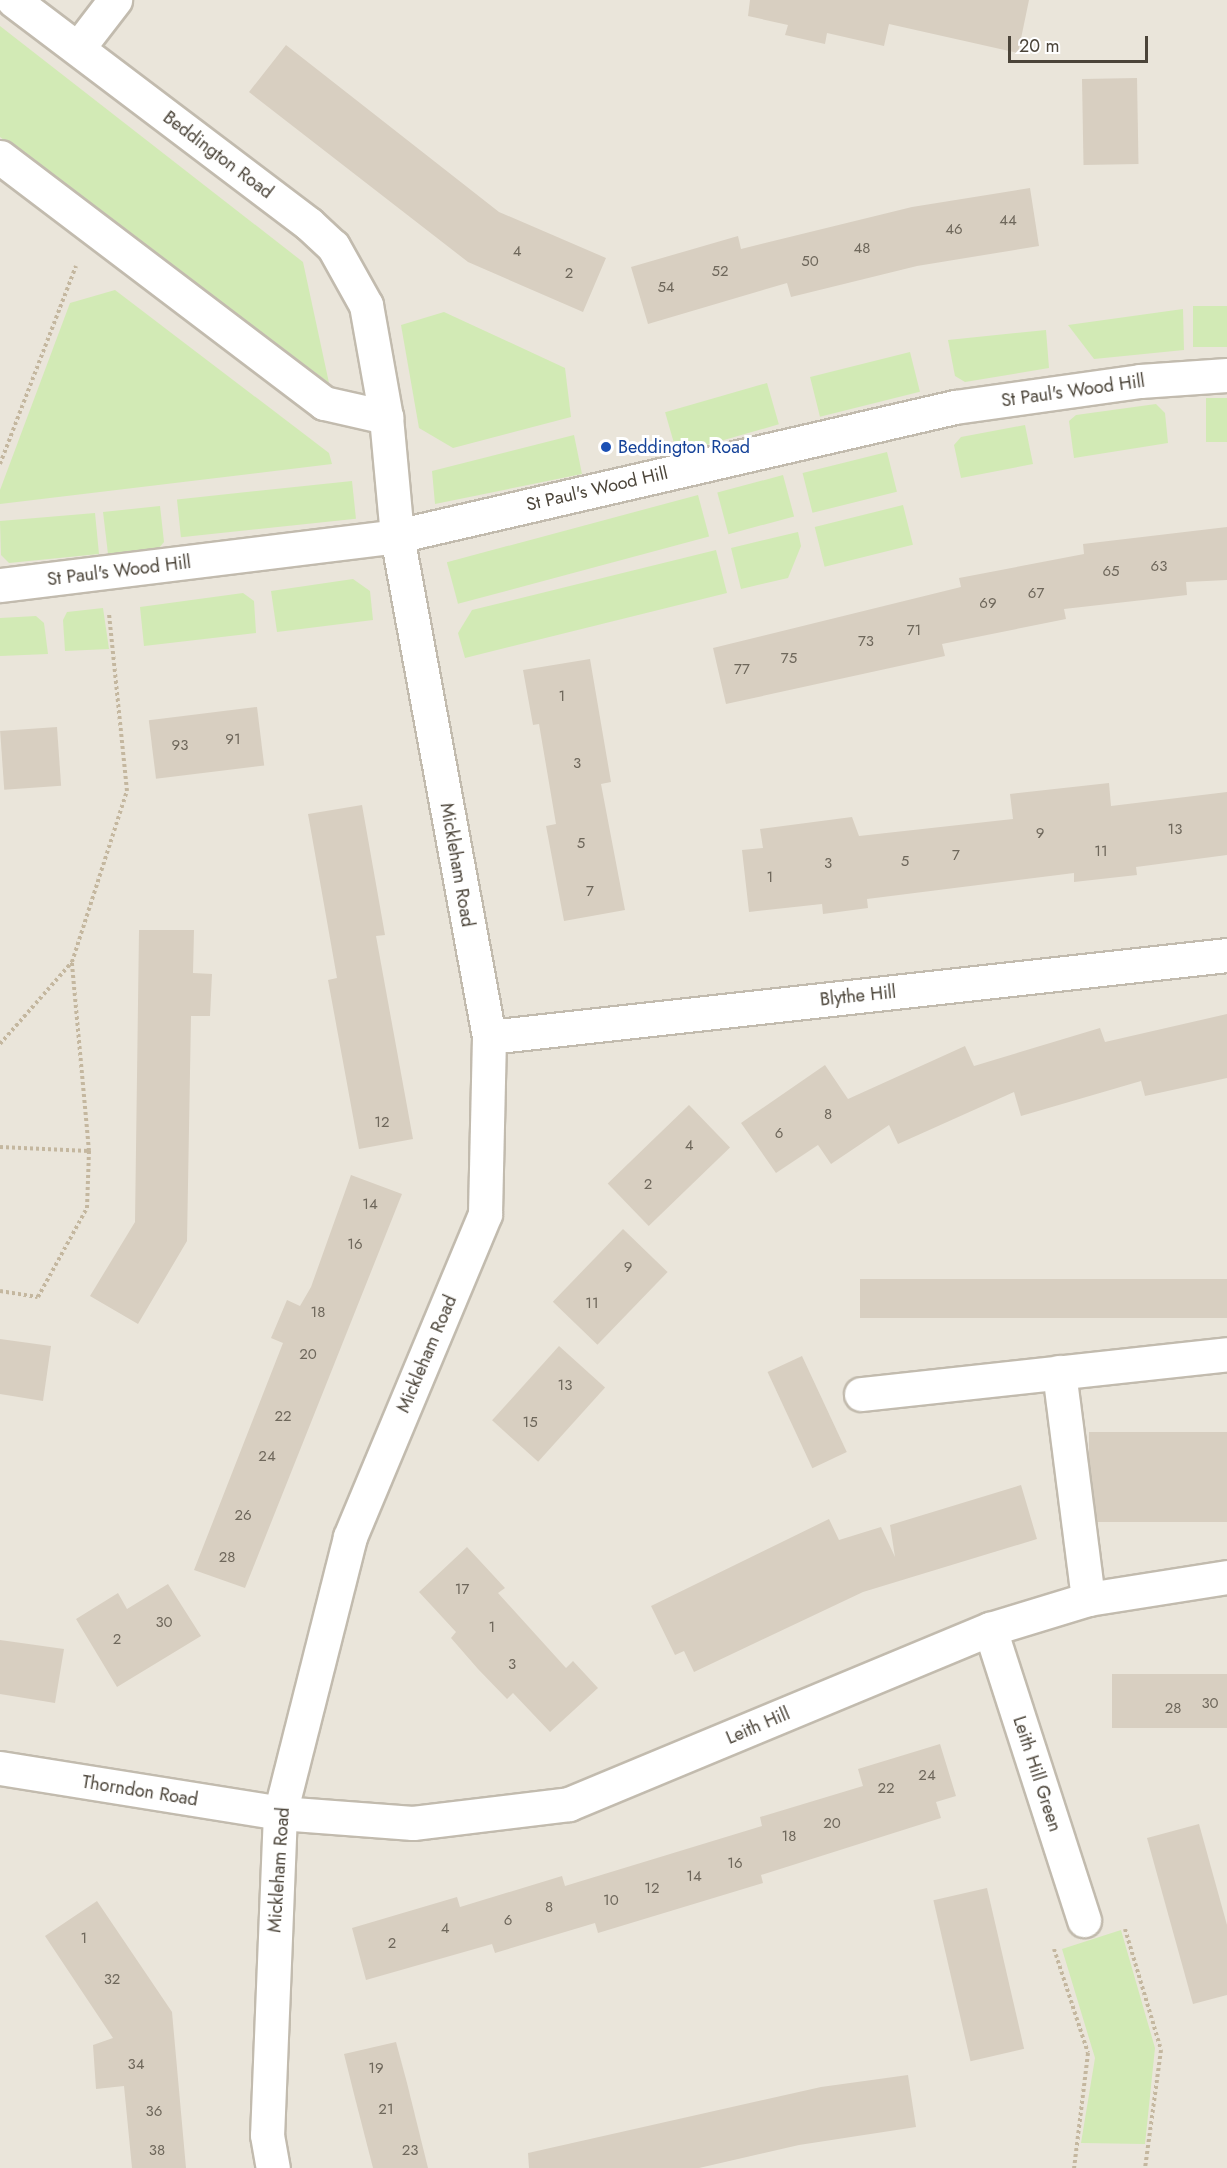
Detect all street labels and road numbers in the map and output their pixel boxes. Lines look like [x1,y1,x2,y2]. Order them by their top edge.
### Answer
street label: Beddington Road [159,107,277,203]
street label: St Paul's Wood Hill [1000,370,1146,412]
street label: St Paul's Wood Hill [524,462,670,516]
street label: St Paul's Wood Hill [46,551,192,591]
street label: Mickleham Road [435,801,479,929]
street label: Blythe Hill [819,981,897,1011]
street label: Mickleham Road [393,1292,461,1416]
street label: Leith Hill [723,1703,793,1749]
street label: Leith Hill Green [1008,1713,1066,1835]
street label: Thorndon Road [81,1771,199,1811]
street label: Mickleham Road [264,1807,294,1933]

